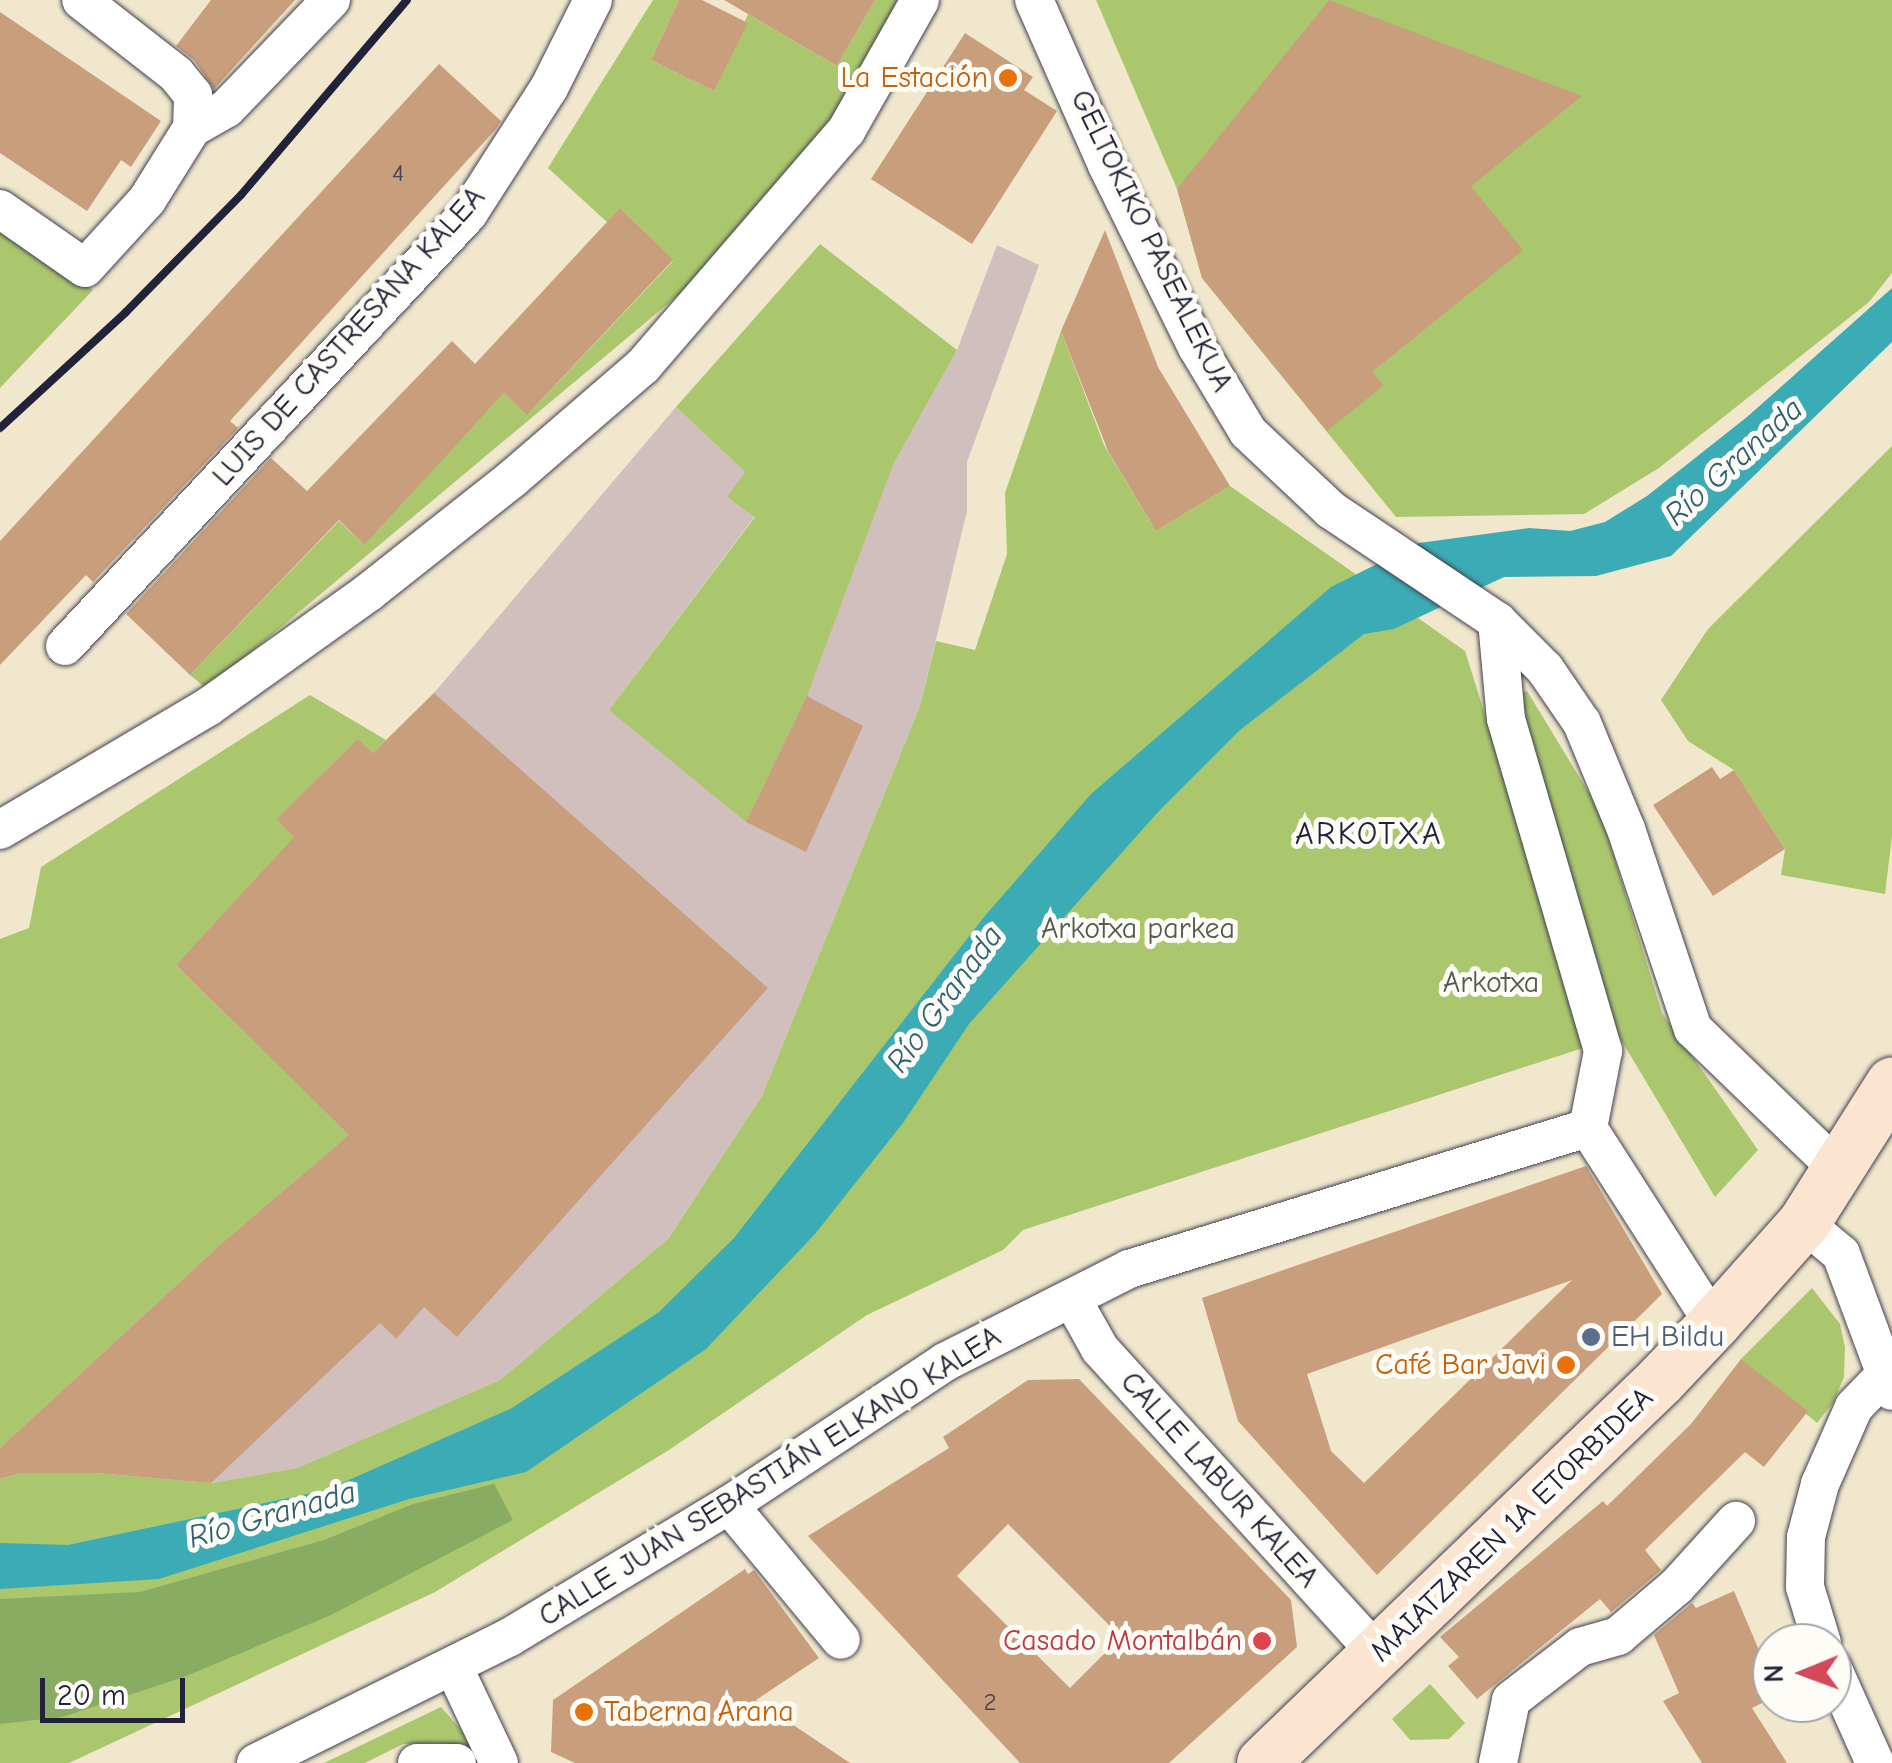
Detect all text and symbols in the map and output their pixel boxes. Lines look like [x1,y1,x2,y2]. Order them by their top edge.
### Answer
place label: La Estación [841,60,988,96]
marker: La Estación [997,67,1019,89]
street label: GELTOKIKO PASEALEKUA [1062,84,1240,398]
house number: 4 [392,158,404,188]
street label: LUIS DE CASTRESANA KALEA [205,180,493,494]
water label: Río Granada [1657,390,1811,534]
district label: ARKOTXA [1295,815,1443,853]
park label: Arkotxa parkea [1041,911,1235,947]
water label: Río Granada [879,918,1011,1080]
park label: Arkotxa [1443,965,1539,1001]
street label: CALLE JUAN SEBASTIÁN ELKANO KALEA [532,1319,1008,1635]
place label: EH Bildu [1611,1319,1724,1355]
marker: EH Bildu [1580,1326,1602,1348]
place label: Café Bar Javi [1375,1347,1546,1383]
marker: Café Bar Javi [1555,1354,1577,1376]
street label: CALLE LABUR KALEA [1112,1365,1326,1595]
street label: MAIATZAREN 1A ETORBIDEA [1363,1380,1661,1670]
water label: Río Granada [184,1473,360,1557]
place label: Casado Montalbán [1003,1623,1242,1659]
north arrow [1752,1623,1852,1723]
marker: Casado Montalbán [1251,1630,1273,1652]
scale bar [45,1658,190,1720]
text: N [1758,1664,1790,1683]
text: 20 m [57,1678,126,1713]
house number: 2 [983,1687,997,1717]
place label: Taberna Arana [604,1694,794,1730]
marker: Taberna Arana [573,1701,595,1723]

